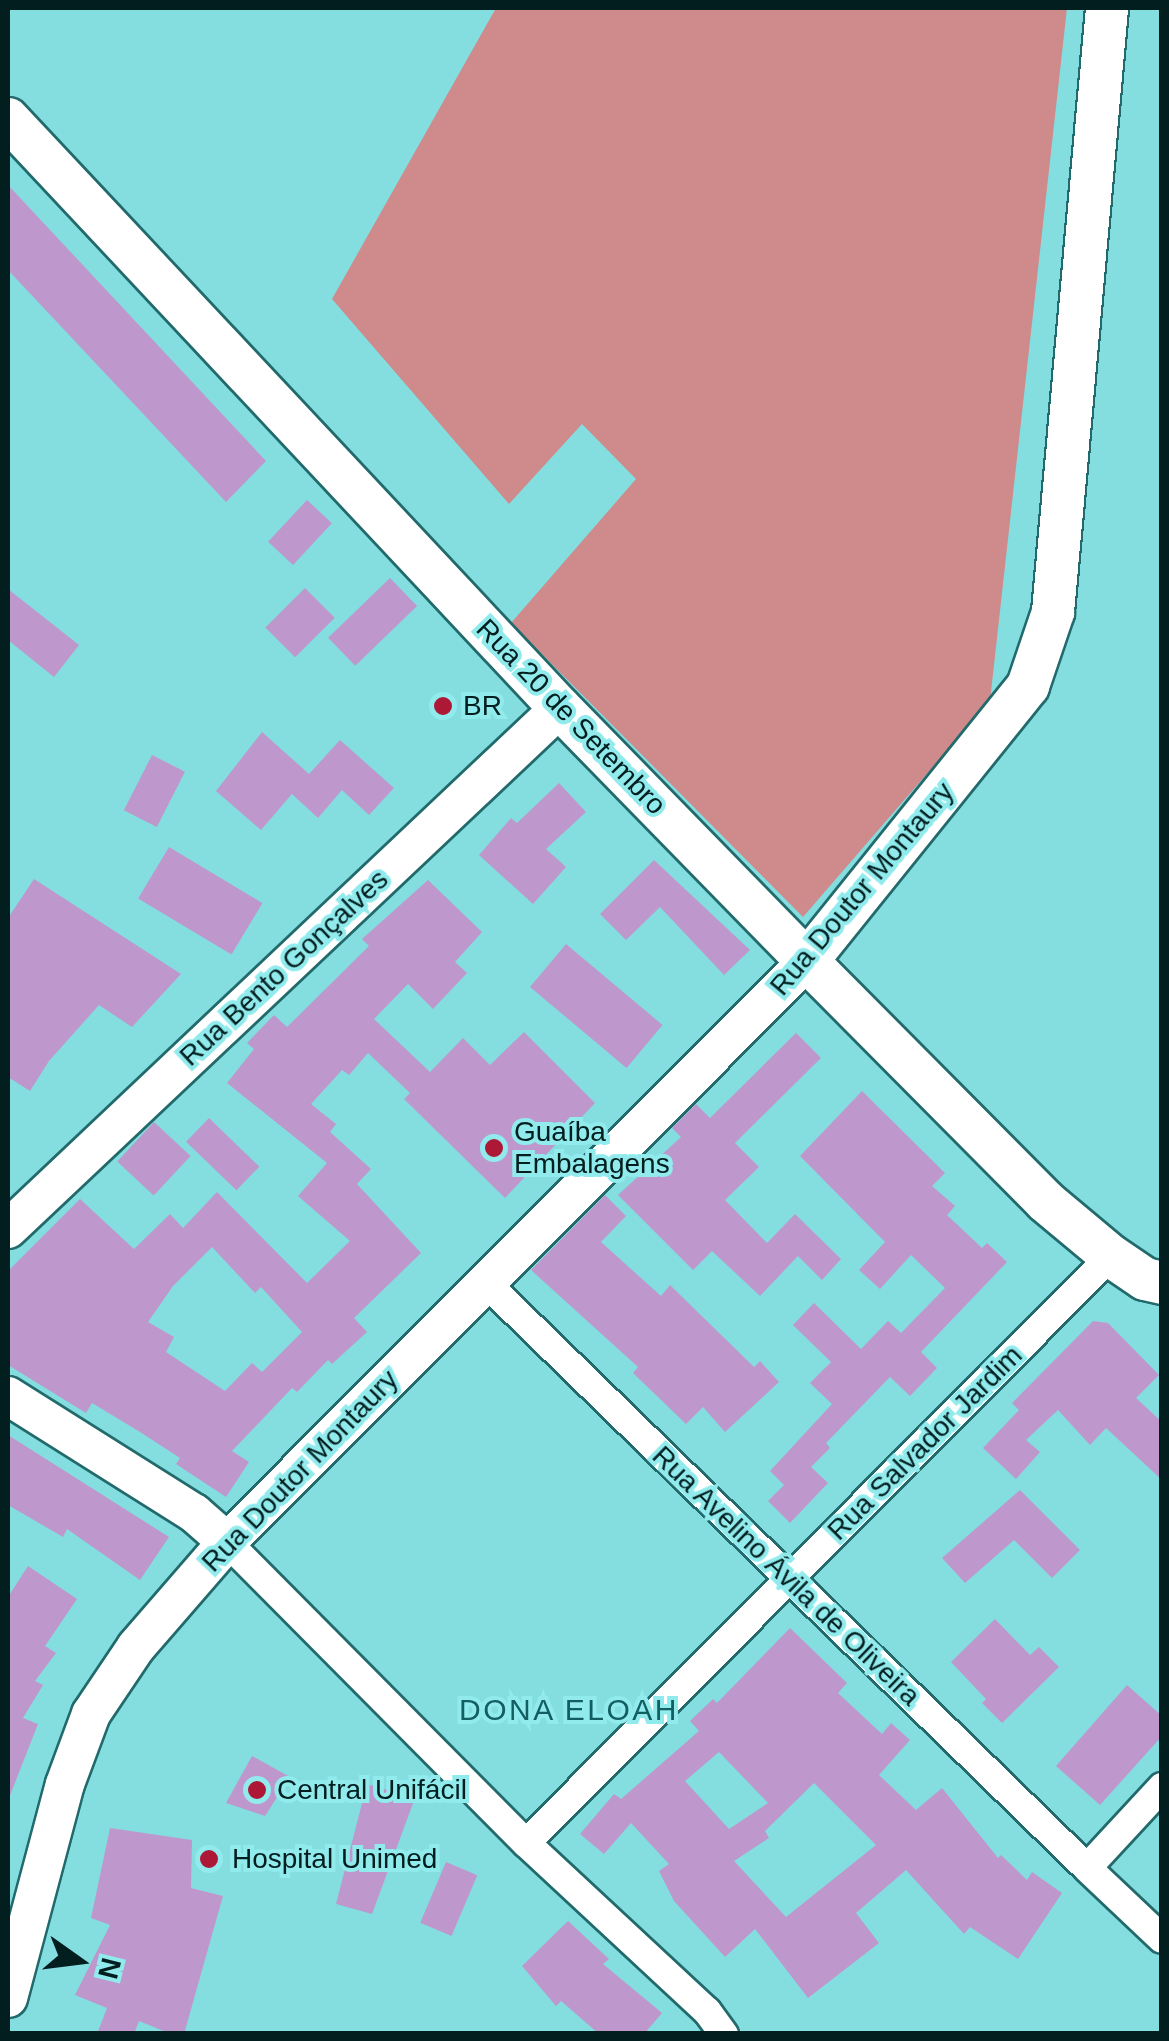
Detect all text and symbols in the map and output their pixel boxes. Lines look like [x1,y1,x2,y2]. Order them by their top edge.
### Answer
street label: Rua 20 de Setembro [469,612,673,822]
place label: BR [463,689,502,723]
marker: BR [432,695,454,717]
street label: Rua Doutor Montaury [763,776,961,1002]
street label: Rua Bento Gonçalves [173,863,395,1073]
place label: Guaíba Embalagens [514,1115,670,1181]
marker: Guaíba Embalagens [483,1137,505,1159]
street label: Rua Salvador Jardim [821,1339,1029,1547]
street label: Rua Doutor Montaury [195,1363,405,1579]
street label: Rua Avelino Ávila de Oliveira [645,1439,927,1713]
district label: DONA ELOAH [458,1692,680,1728]
place label: Central Unifácil [277,1773,467,1807]
marker: Central Unifácil [246,1779,268,1801]
place label: Hospital Unimed [232,1842,437,1876]
marker: Hospital Unimed [196,1846,222,1872]
north arrow [30,1911,130,2011]
text: N [92,1955,127,1982]

